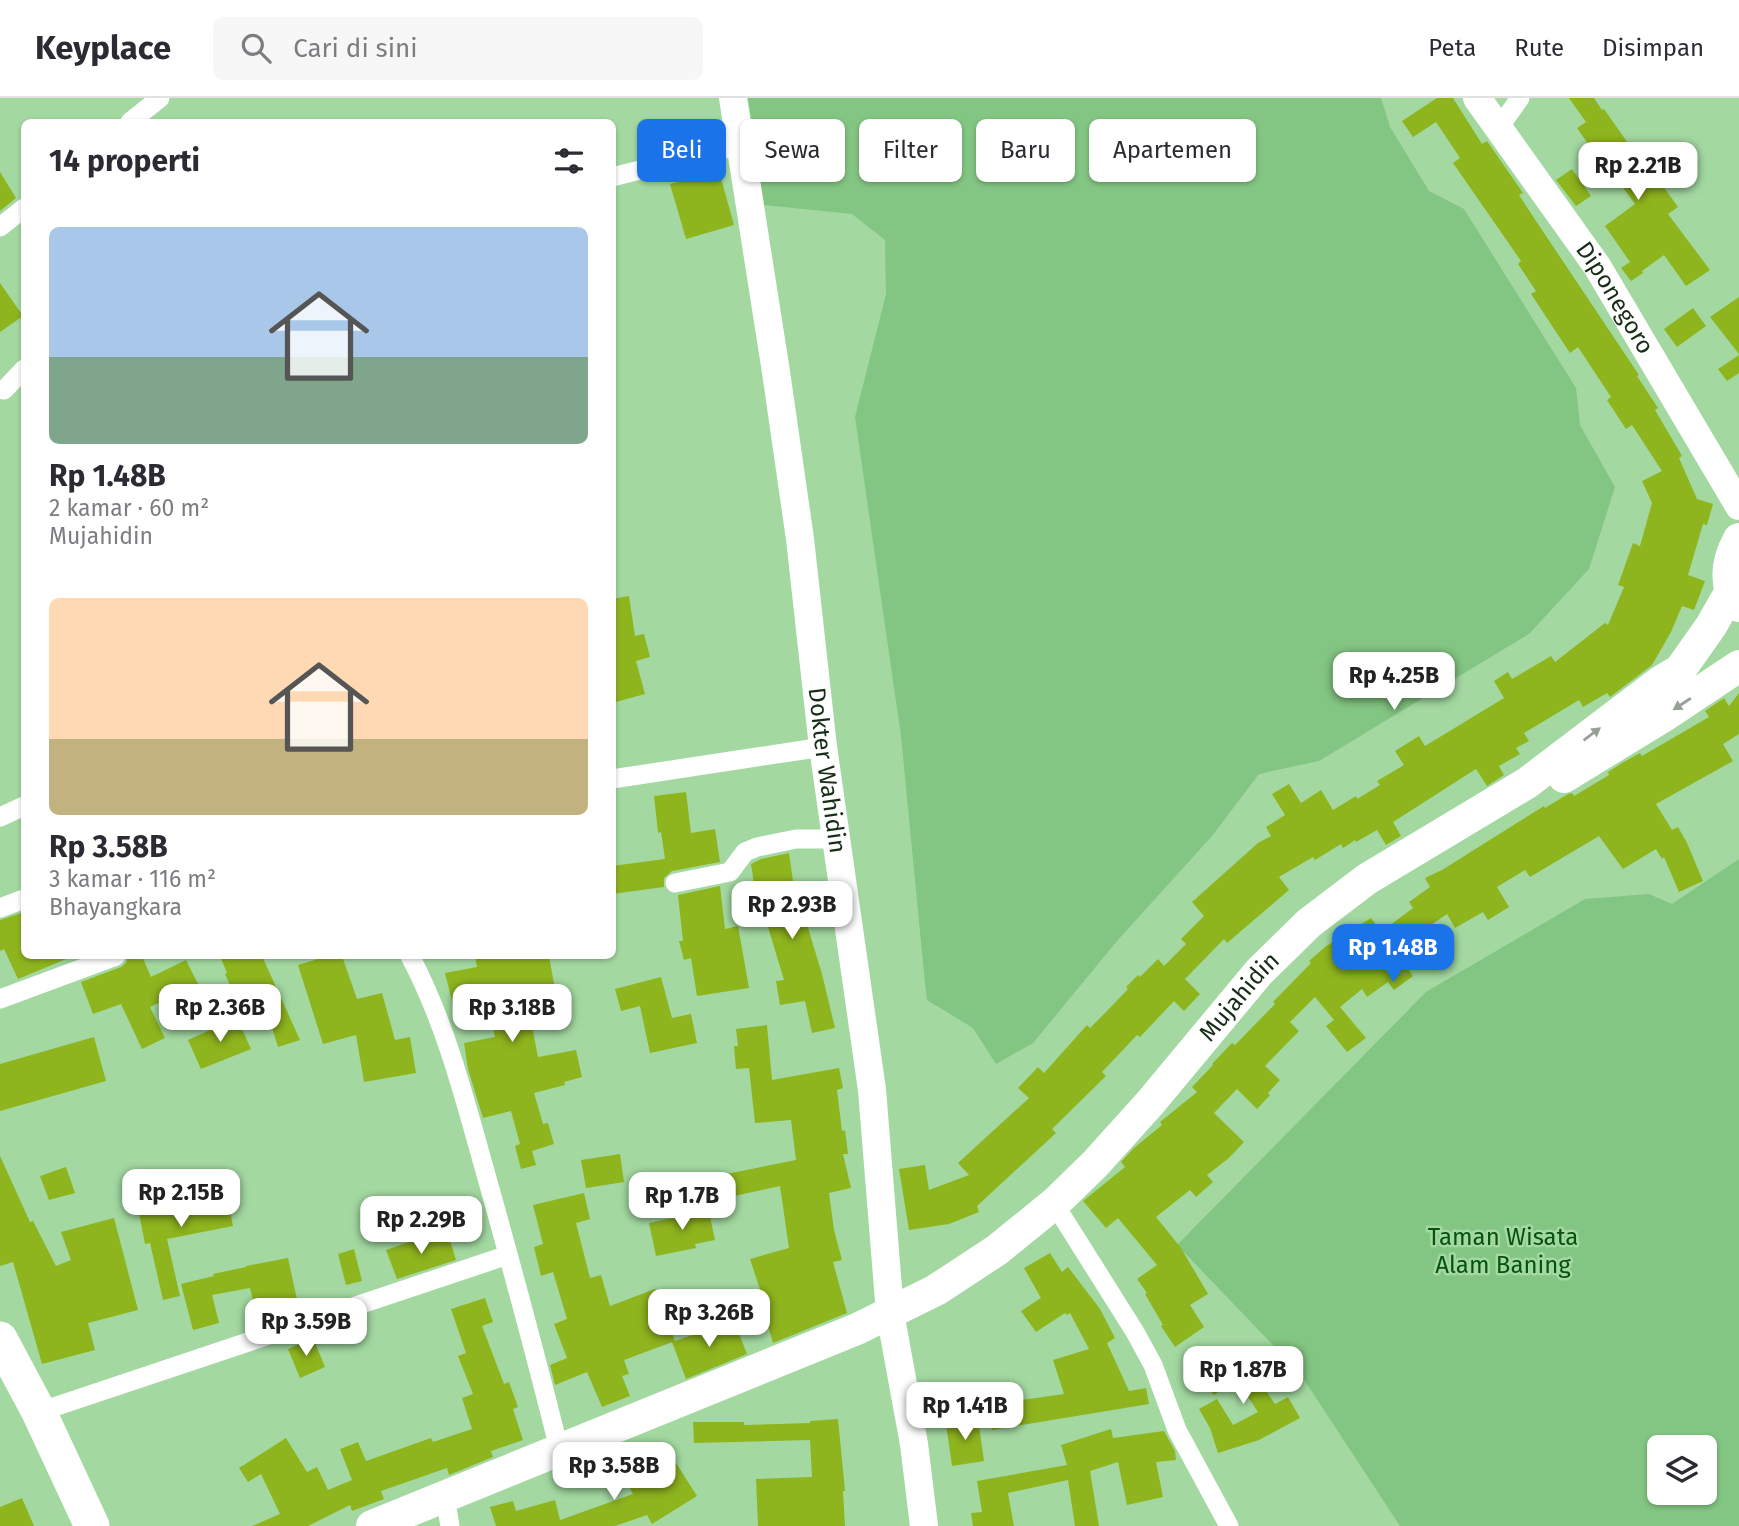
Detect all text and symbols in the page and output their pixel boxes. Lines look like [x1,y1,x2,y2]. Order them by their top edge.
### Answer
search box [213,17,703,80]
text: Keyplace [35,28,171,68]
icon: search [237,29,275,67]
text: Cari di sini [293,33,418,64]
text: Peta [1428,34,1476,62]
text: Rute [1514,34,1564,62]
text: Disimpan [1602,34,1704,62]
chip: Beli [637,119,726,182]
chip: Sewa [740,119,845,182]
chip: Filter [859,119,962,182]
chip: Baru [976,119,1075,182]
chip: Apartemen [1089,119,1256,182]
icon: filters [550,142,588,180]
pin: Rp 2.21B [1566,142,1710,202]
text: 14 properti [49,143,200,179]
text: Rp 2.21B [1594,151,1682,179]
street label: Diponegoro [1570,236,1660,359]
icon: home [256,273,382,399]
text: Rp 1.48B [49,458,166,494]
text: 2 kamar · 60 m² [49,494,209,522]
text: Mujahidin [49,522,153,550]
icon: home [256,644,382,770]
pin: Rp 4.25B [1322,652,1466,712]
text: Rp 4.25B [1349,661,1439,689]
street label: Dokter Wahidin [803,686,852,855]
one-way arrow [1673,698,1692,711]
one-way arrow [1583,727,1601,741]
text: Rp 3.58B [49,829,168,865]
text: 3 kamar · 116 m² [49,865,216,893]
pin: Rp 2.93B [720,882,864,941]
text: Rp 2.93B [748,890,836,918]
text: Bhayangkara [49,893,182,921]
pin: Rp 1.48B [1321,924,1465,984]
text: Rp 1.48B [1348,933,1438,961]
street label: Mujahidin [1193,946,1285,1047]
pin: Rp 2.36B [148,984,292,1044]
pin: Rp 3.18B [440,984,584,1044]
text: Rp 2.36B [175,993,265,1021]
text: Rp 3.18B [469,993,555,1021]
pin: Rp 2.15B [109,1170,253,1229]
pin: Rp 1.7B [617,1172,747,1232]
text: Rp 2.15B [138,1178,224,1206]
text: Rp 1.7B [645,1181,719,1209]
pin: Rp 2.29B [349,1196,493,1256]
text: Rp 2.29B [376,1205,466,1233]
park label: Taman Wisata Alam Baning [1428,1223,1578,1279]
pin: Rp 3.26B [637,1290,781,1349]
pin: Rp 3.59B [234,1298,378,1358]
text: Rp 3.26B [664,1298,754,1326]
text: Rp 3.59B [261,1307,351,1335]
pin: Rp 1.87B [1171,1346,1315,1406]
text: Rp 1.87B [1199,1355,1287,1383]
pin: Rp 1.41B [893,1382,1037,1442]
text: Rp 1.41B [922,1391,1008,1419]
map controls [1647,1435,1717,1505]
button: layers [1647,1435,1717,1505]
pin: Rp 3.58B [542,1442,686,1502]
text: Rp 3.58B [569,1451,659,1479]

